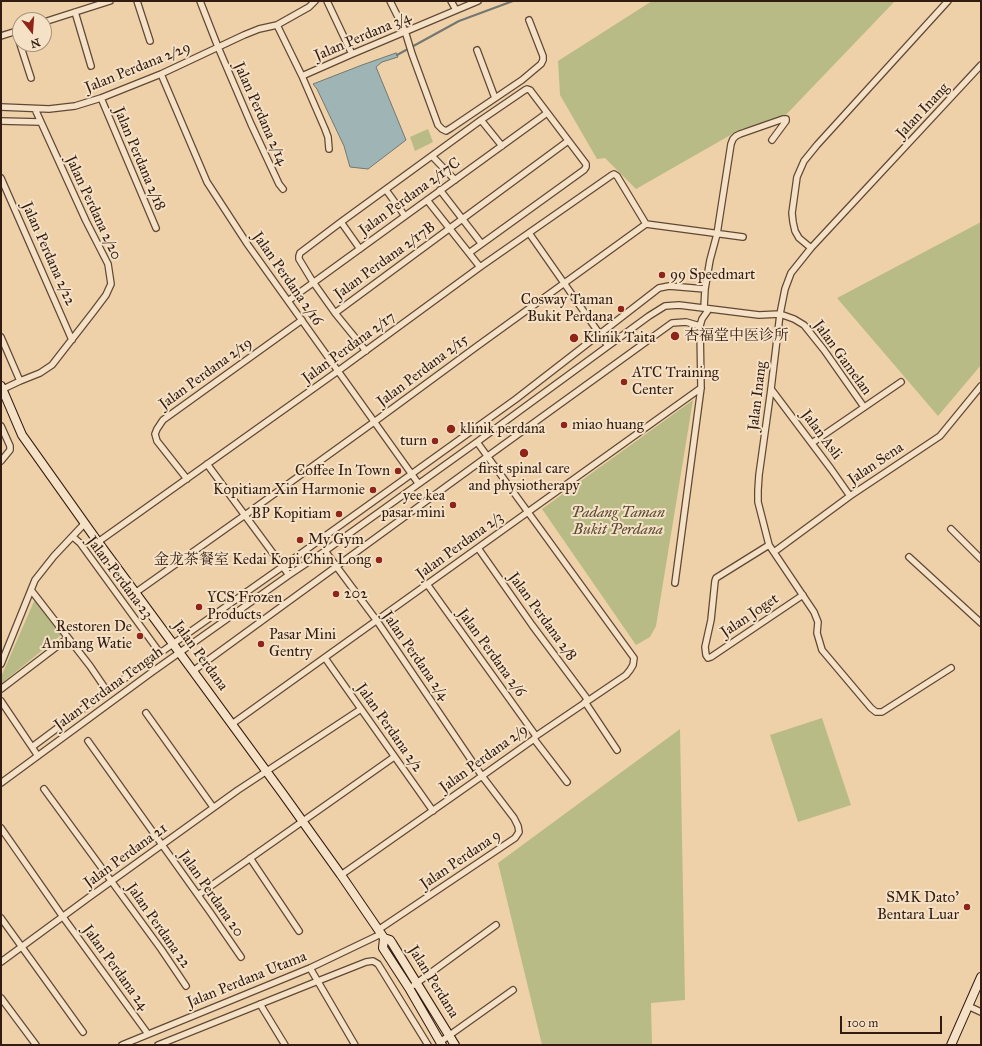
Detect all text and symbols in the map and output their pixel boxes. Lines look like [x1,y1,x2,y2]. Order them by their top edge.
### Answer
street label: Jalan Perdana 3/4 [312,9,414,65]
north arrow [12,12,52,52]
text: N [29,35,42,51]
street label: Jalan Perdana 2/29 [83,39,193,97]
street label: Jalan Perdana 2/14 [229,60,291,168]
street label: Jalan Inang [893,79,953,143]
street label: Jalan Perdana 2/18 [109,105,169,213]
street label: Jalan Perdana 2/20 [61,153,125,263]
street label: Jalan Perdana 2/17C [356,154,464,240]
street label: Jalan Perdana 2/22 [17,199,79,309]
street label: Jalan Perdana 2/17B [331,218,439,304]
street label: Jalan Perdana 2/16 [248,229,326,329]
place label: 99 Speedmart [670,266,755,284]
marker: 99 Speedmart [657,270,667,280]
place label: Cosway Taman Bukit Perdana [521,291,613,326]
marker: Cosway Taman Bukit Perdana [616,304,626,314]
street label: Jalan Perdana 2/17 [299,308,399,388]
street label: Jalan Gamelan [809,317,875,399]
place label: 杏福堂中医诊所 [684,327,789,345]
place label: Klinik Taita [583,329,656,347]
marker: 杏福堂中医诊所 [669,330,681,342]
street label: Jalan Perdana 2/15 [374,331,472,411]
marker: Klinik Taita [568,332,580,344]
street label: Jalan Perdana 2/19 [156,334,256,414]
street label: Jalan Inang [745,360,771,432]
place label: ATC Training Center [632,364,719,399]
marker: ATC Training Center [619,377,629,387]
street label: Jalan Asli [797,407,845,463]
place label: miao huang [572,416,644,434]
place label: klinik perdana [460,420,545,438]
marker: miao huang [559,420,569,430]
marker: klinik perdana [445,423,457,435]
place label: turn [400,432,427,450]
marker: turn [430,436,440,446]
street label: Jalan Sena [845,439,907,489]
marker: first spinal care and physiotherapy [518,447,530,459]
place label: first spinal care and physiotherapy [468,460,580,495]
place label: Coffee In Town [295,462,390,480]
marker: Coffee In Town [393,466,403,476]
place label: Kopitiam Xin Harmonie [213,481,365,499]
marker: Kopitiam Xin Harmonie [368,485,378,495]
place label: yee kea pasar mini [382,487,445,522]
marker: yee kea pasar mini [448,500,458,510]
park label: Padang Taman Bukit Perdana [571,504,665,539]
place label: BP Kopitiam [251,505,331,523]
marker: BP Kopitiam [334,509,344,519]
street label: Jalan Perdana 2/3 [413,509,507,583]
place label: My Gym [308,531,364,549]
street label: Jalan Perdana 23 [82,533,156,623]
marker: My Gym [295,535,305,545]
place label: 金龙茶餐室 Kedai Kopi Chin Long [154,551,371,569]
marker: 金龙茶餐室 Kedai Kopi Chin Long [374,555,384,565]
street label: Jalan Perdana 2/8 [504,569,580,665]
place label: 202 [344,585,368,603]
place label: YCS Frozen Products [207,589,282,624]
marker: 202 [331,589,341,599]
street label: Jalan Joget [718,590,782,642]
marker: YCS Frozen Products [194,602,204,612]
street label: Jalan Perdana 2/6 [453,605,529,701]
street label: Jalan Perdana 2/4 [378,608,452,704]
street label: Jalan Perdana [169,617,231,695]
place label: Restoren De Ambang Watie [42,618,132,653]
place label: Pasar Mini Gentry [269,626,336,661]
marker: Restoren De Ambang Watie [135,631,145,641]
marker: Pasar Mini Gentry [256,639,266,649]
street label: Jalan Perdana Tengah [51,643,167,735]
street label: Jalan Perdana 2/2 [352,680,426,776]
street label: Jalan Perdana 2/9 [436,721,532,797]
street label: Jalan Perdana 21 [81,820,171,892]
street label: Jalan Perdana 9 [417,826,505,894]
street label: Jalan Perdana 20 [175,847,247,941]
street label: Jalan Perdana 22 [122,880,194,972]
place label: SMK Dato' Bentara Luar [877,889,959,924]
marker: SMK Dato' Bentara Luar [962,902,972,912]
street label: Jalan Perdana 24 [78,922,152,1014]
street label: Jalan Perdana [404,942,462,1022]
street label: Jalan Perdana Utama [185,948,309,1012]
scale bar [842,1008,944,1034]
text: 100 m [847,1016,878,1030]

